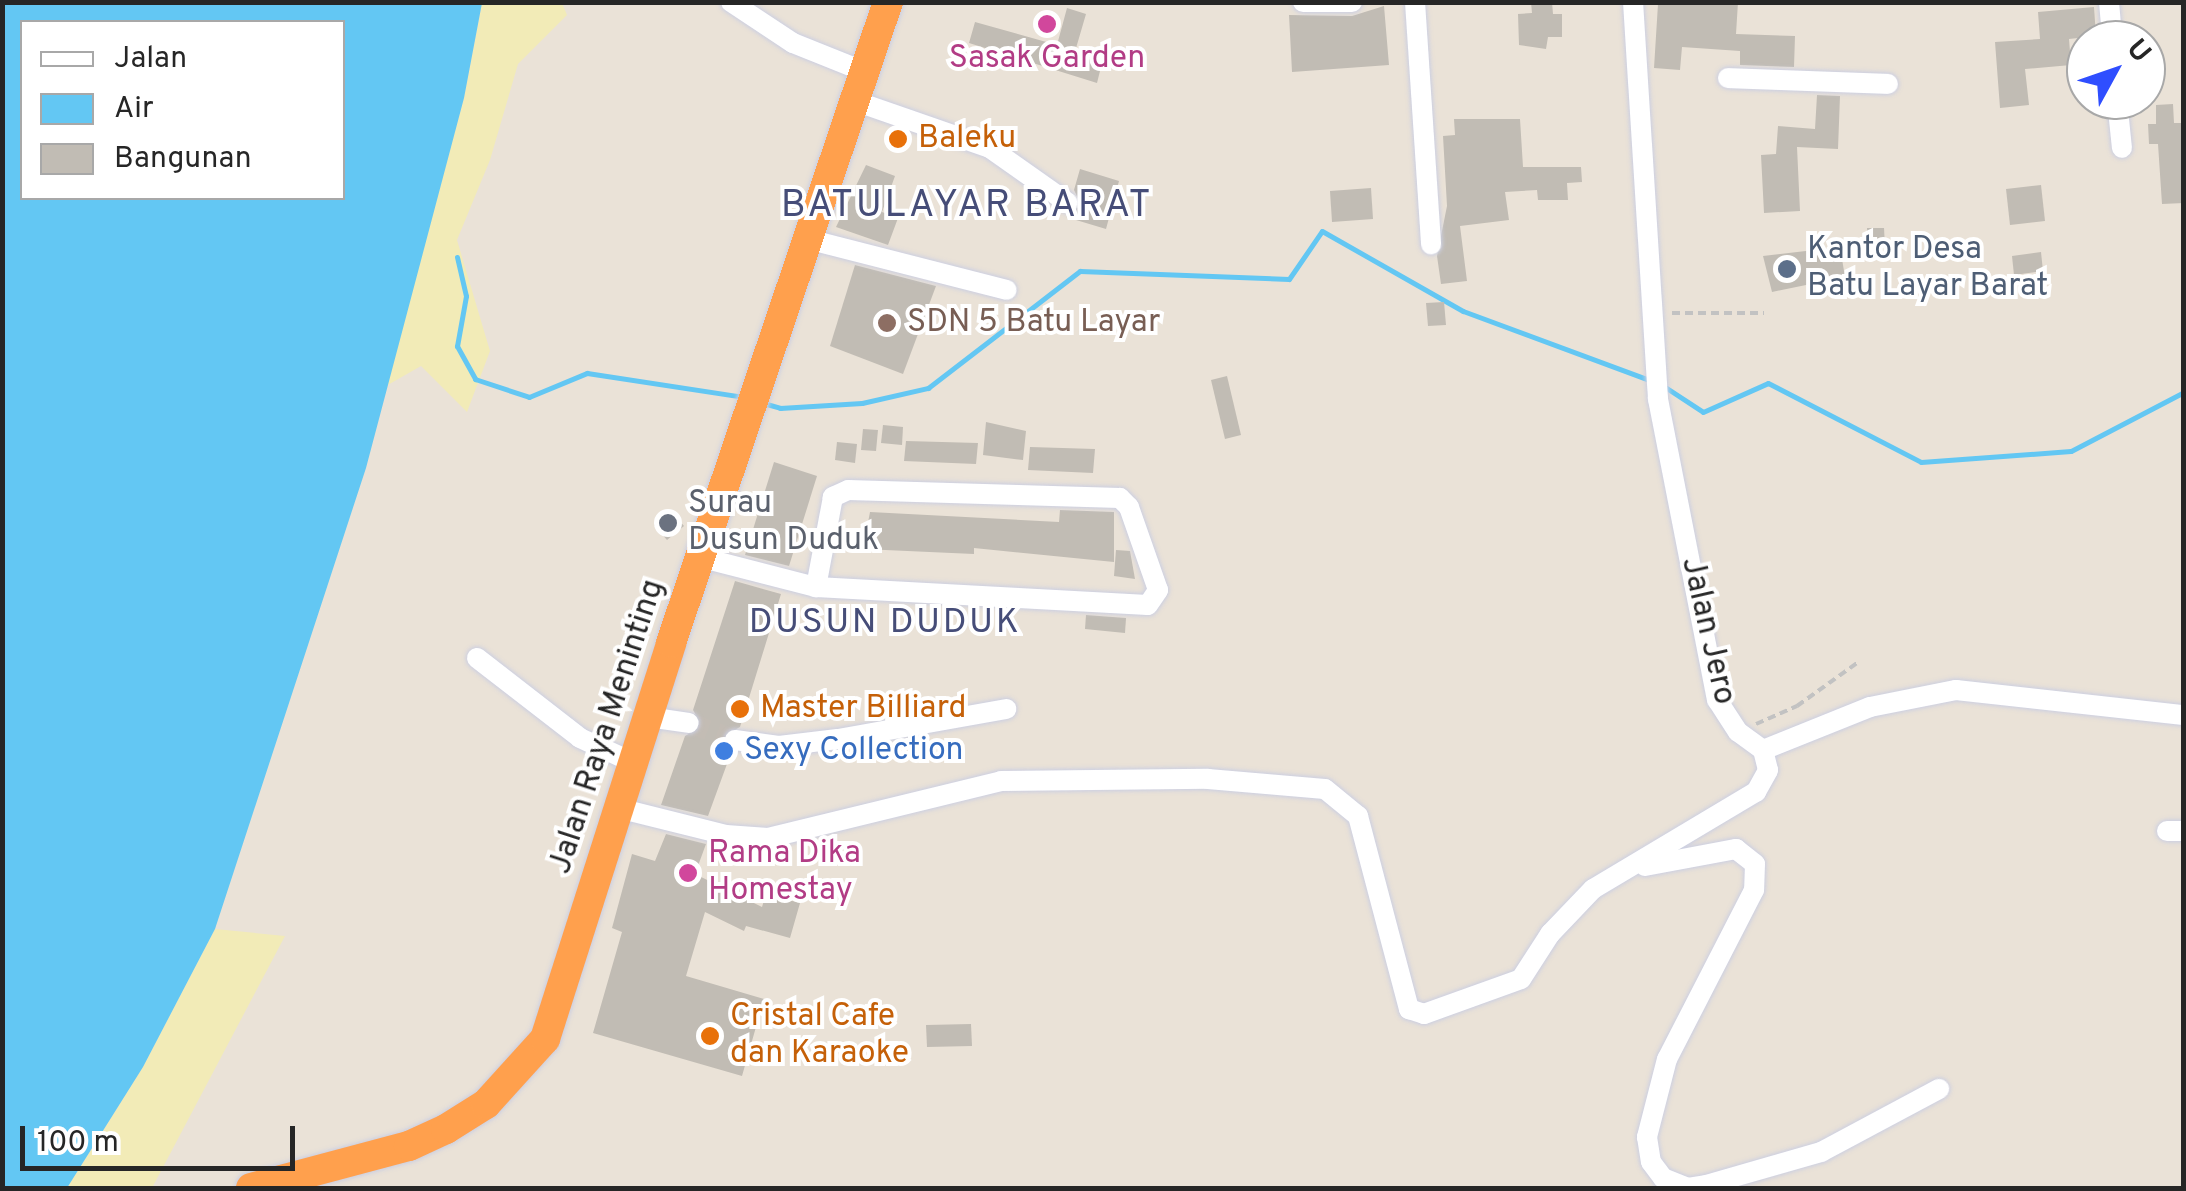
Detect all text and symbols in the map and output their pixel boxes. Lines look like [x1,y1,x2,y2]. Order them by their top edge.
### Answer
marker: Sasak Garden [1036,13,1058,35]
legend [20,20,345,200]
north arrow [2066,20,2166,120]
text: U [2117,33,2158,71]
place label: Sasak Garden [949,40,1145,78]
text: Jalan [114,41,187,78]
text: Air [114,91,154,128]
place label: Baleku [918,120,1016,158]
marker: Baleku [887,128,909,150]
text: Bangunan [114,141,252,178]
district label: BATULAYAR BARAT [781,184,1153,230]
place label: Kantor Desa Batu Layar Barat [1807,232,2048,307]
marker: Kantor Desa Batu Layar Barat [1776,258,1798,280]
place label: SDN 5 Batu Layar [907,304,1161,342]
marker: SDN 5 Batu Layar [876,312,898,334]
place label: Surau Dusun Duduk [688,486,879,561]
marker: Surau Dusun Duduk [657,512,679,534]
street label: Jalan Jero [1671,554,1743,708]
street label: Jalan Raya Meninting [542,575,674,879]
district label: DUSUN DUDUK [749,602,1021,644]
place label: Master Billiard [760,690,966,728]
marker: Master Billiard [729,698,751,720]
place label: Sexy Collection [744,732,964,770]
marker: Sexy Collection [713,740,735,762]
place label: Rama Dika Homestay [708,836,861,911]
marker: Rama Dika Homestay [677,862,699,884]
place label: Cristal Cafe dan Karaoke [730,999,909,1074]
marker: Cristal Cafe dan Karaoke [699,1025,721,1047]
scale bar [25,1106,300,1168]
text: 100 m [37,1125,119,1162]

